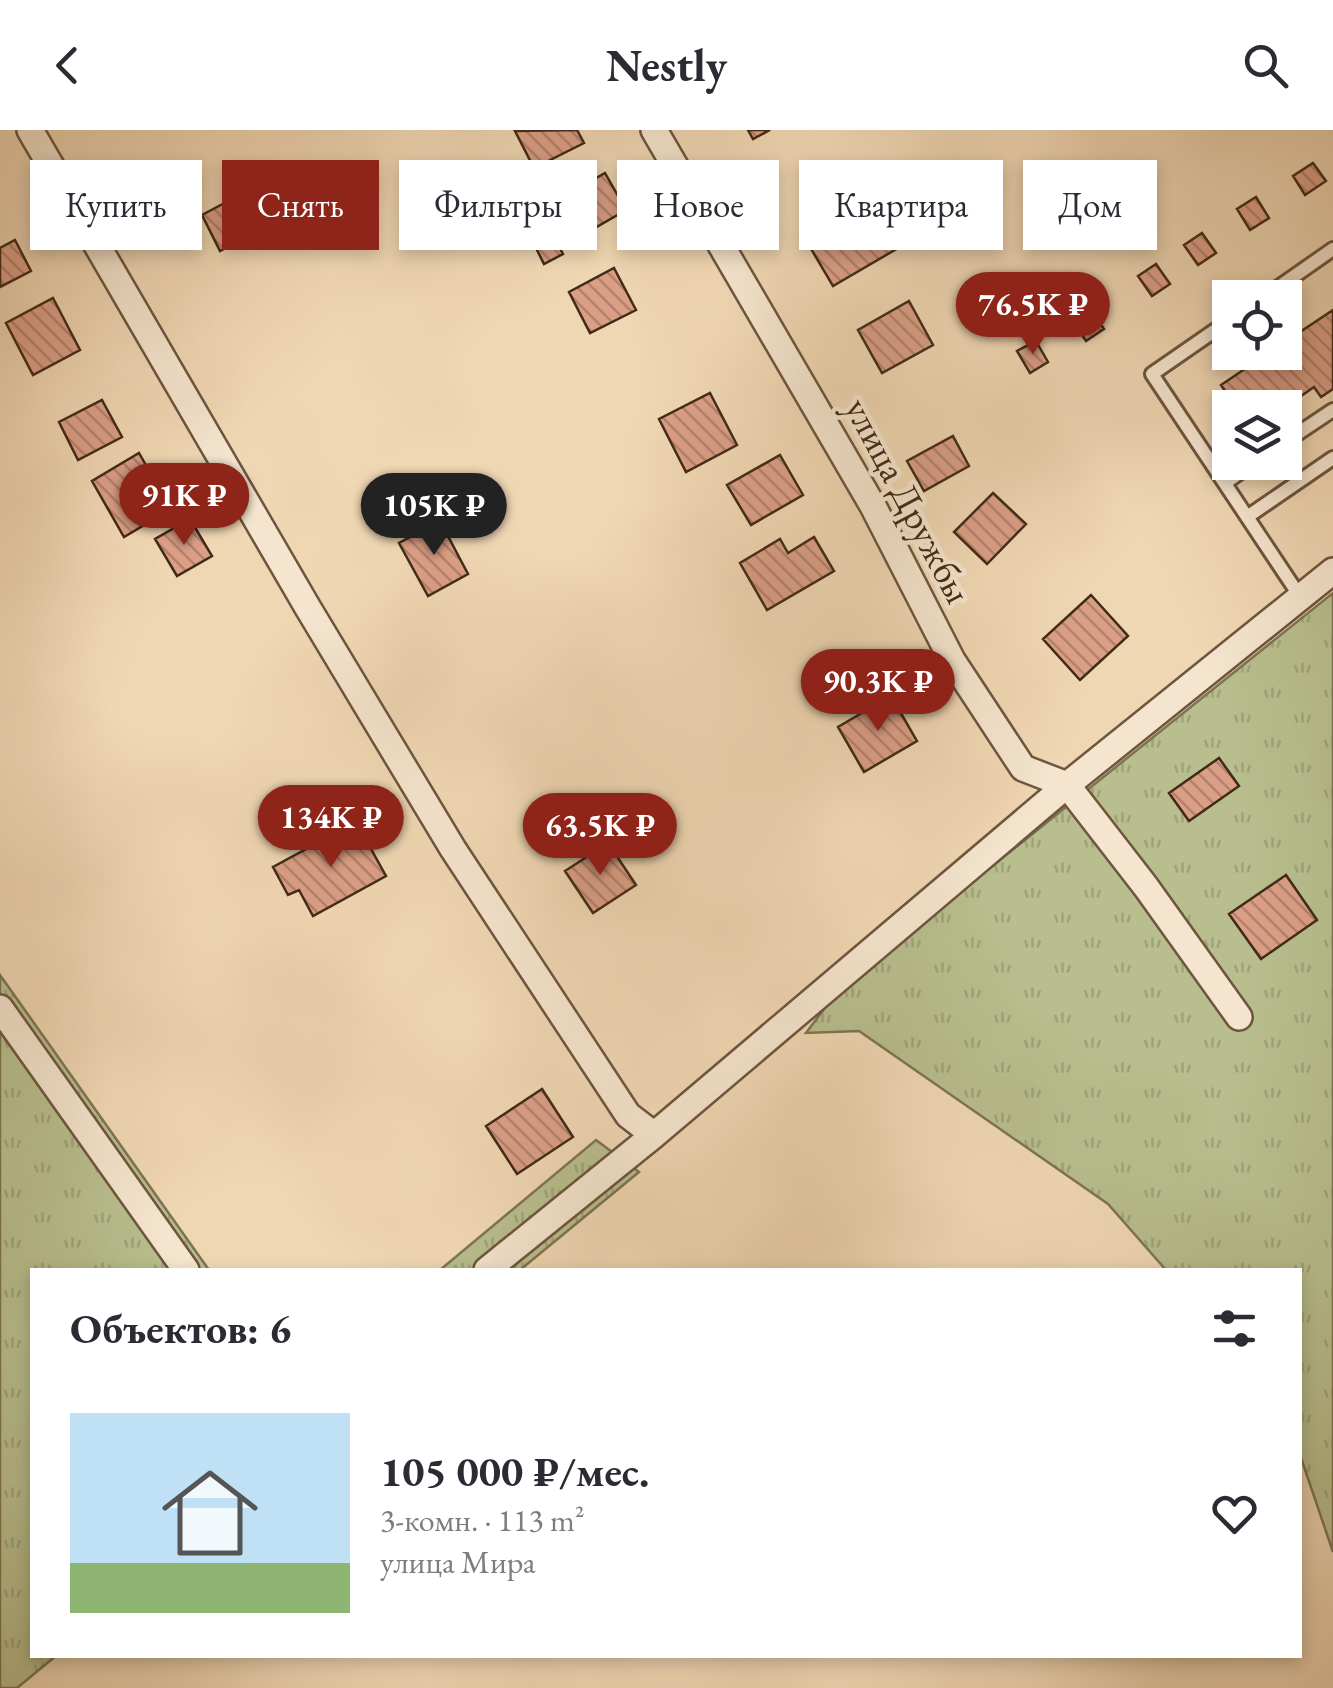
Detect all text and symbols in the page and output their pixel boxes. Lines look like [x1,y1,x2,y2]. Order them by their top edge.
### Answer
text: Nestly [606,36,727,94]
icon: back [40,38,95,93]
icon: search [1238,38,1293,93]
chip: Купить [30,160,202,250]
chip: Снять [222,160,379,250]
chip: Фильтры [399,160,597,250]
chip: Новое [617,160,779,250]
chip: Квартира [799,160,1003,250]
chip: Дом [1023,160,1157,250]
pin: 76.5K ₽ [941,272,1125,357]
map controls [1212,280,1302,480]
button: locate [1212,280,1302,370]
text: 76.5K ₽ [978,283,1088,325]
street label: улица Дружбы [834,389,984,611]
button: layers [1212,390,1302,480]
pin: 91K ₽ [114,463,254,548]
pin: 105K ₽ [353,473,515,558]
text: 91K ₽ [141,474,227,516]
text: 105K ₽ [383,484,485,526]
pin: 90.3K ₽ [786,649,970,734]
text: 90.3K ₽ [823,660,933,702]
pin: 134K ₽ [250,785,412,870]
pin: 63.5K ₽ [508,793,692,878]
text: 134K ₽ [280,796,382,838]
text: 63.5K ₽ [545,804,655,846]
text: Объектов: 6 [70,1301,291,1356]
icon: filters [1207,1301,1262,1356]
text: 105 000 ₽/мес. [380,1444,649,1499]
icon: home [150,1453,270,1573]
icon: heart [1207,1486,1262,1541]
text: 3-комн. · 113 m² [380,1499,585,1541]
text: улица Мира [380,1541,536,1583]

